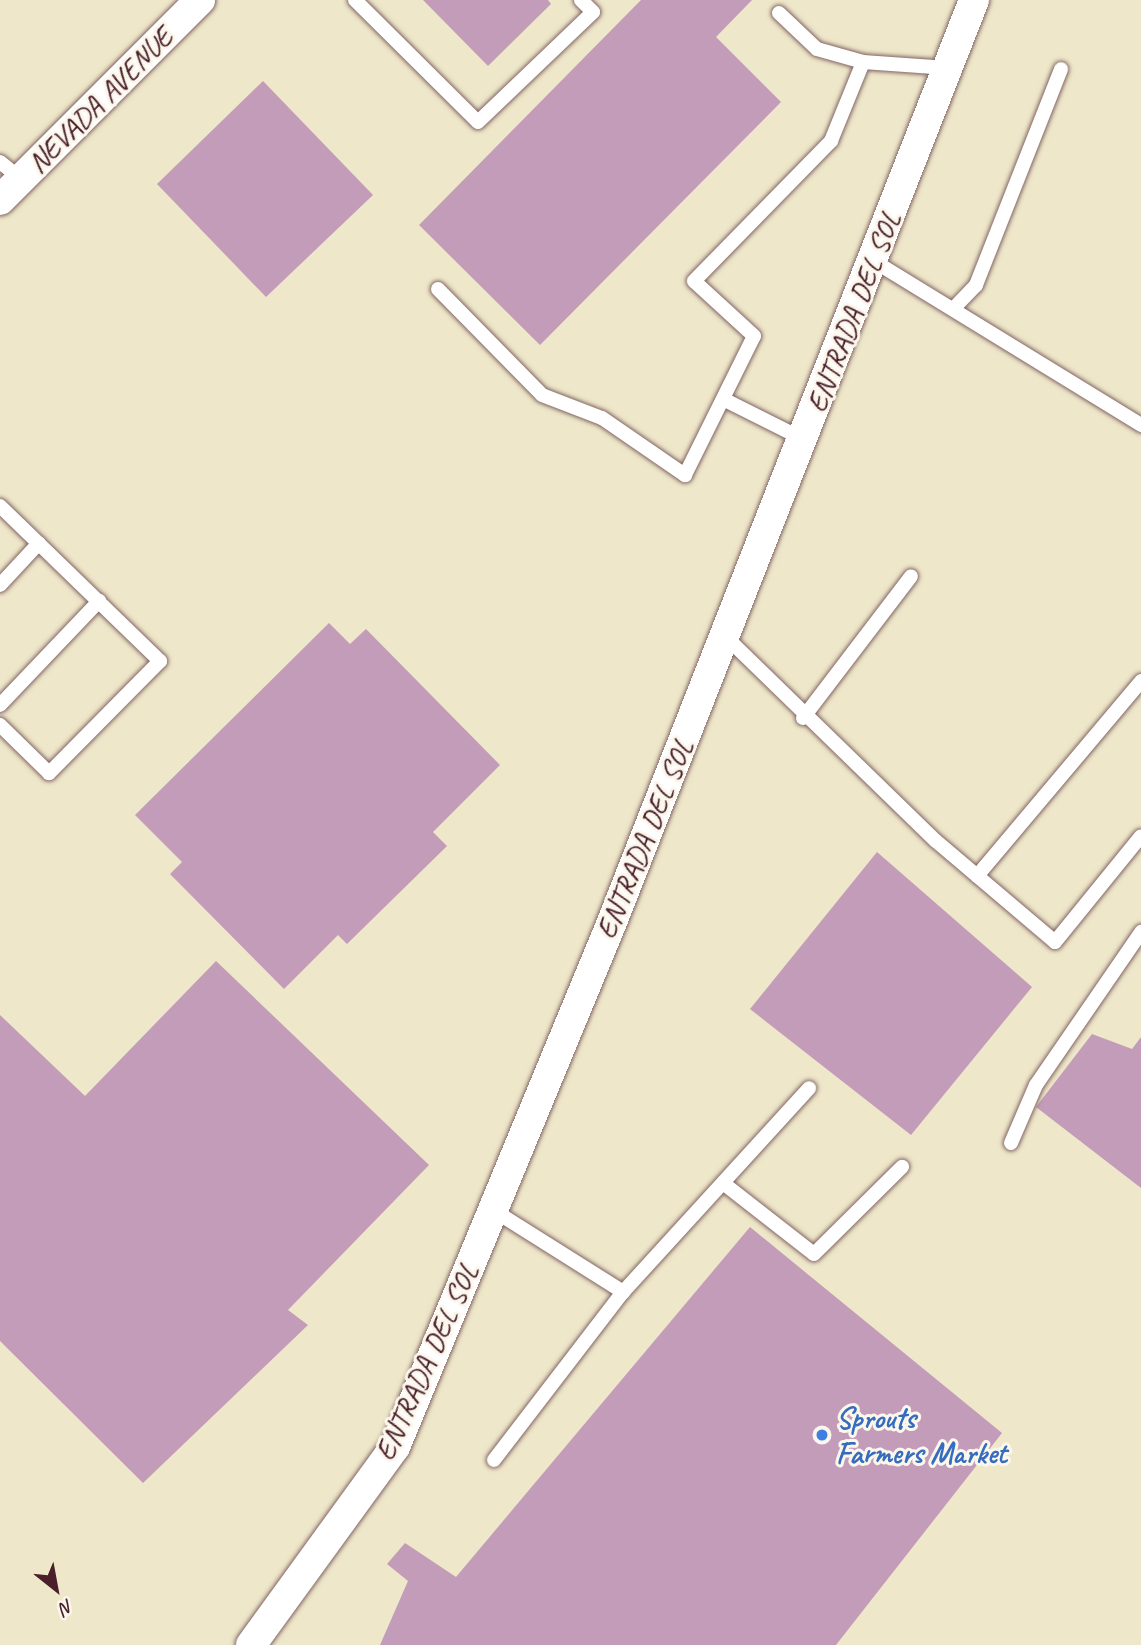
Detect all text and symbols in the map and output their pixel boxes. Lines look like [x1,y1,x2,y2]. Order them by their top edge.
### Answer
street label: NEVADA AVENUE [19,19,181,181]
street label: ENTRADA DEL SOL [798,207,908,417]
street label: ENTRADA DEL SOL [588,734,700,944]
street label: ENTRADA DEL SOL [366,1258,486,1466]
place label: Sprouts Farmers Market [836,1400,1007,1470]
marker: Sprouts Farmers Market [814,1427,830,1443]
north arrow [21,1554,91,1624]
text: N [56,1594,78,1620]

